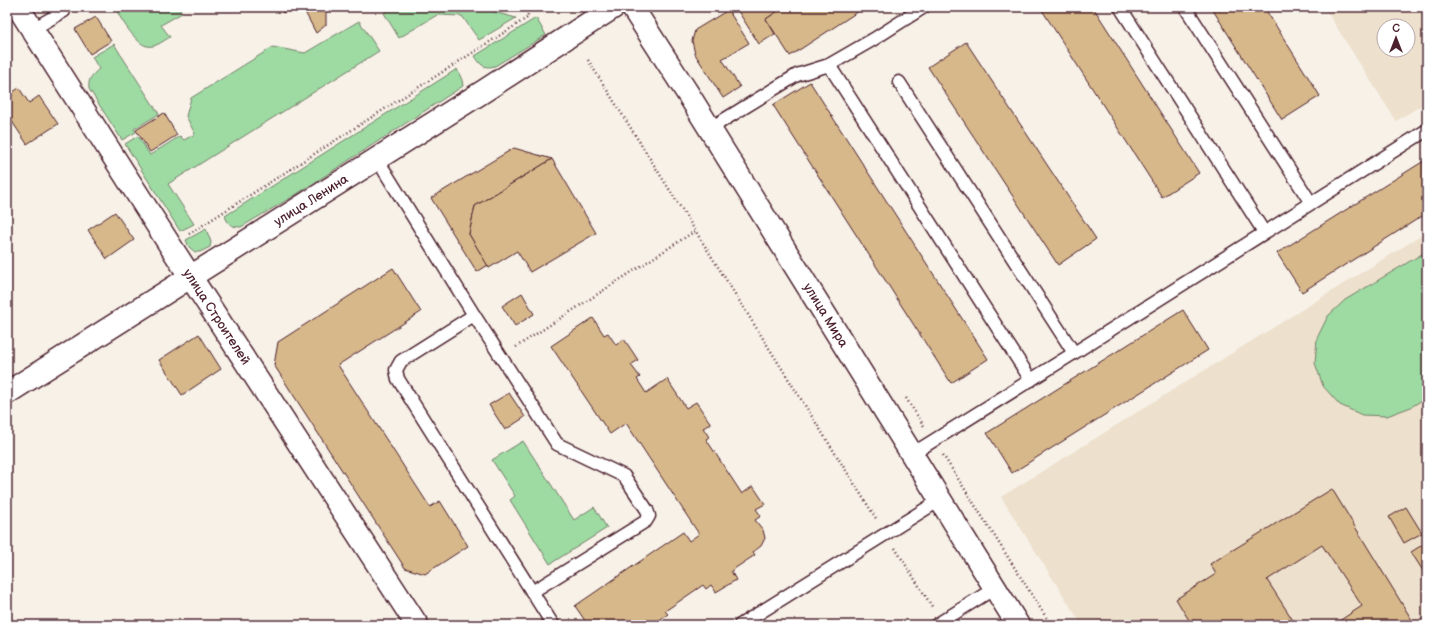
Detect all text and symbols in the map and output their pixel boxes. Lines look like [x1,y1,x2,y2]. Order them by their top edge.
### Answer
north arrow [1376,18,1416,58]
text: С [1392,22,1400,35]
street label: улица Ленина [271,171,352,230]
street label: улица Строителей [179,266,254,368]
street label: улица Мира [800,280,852,351]

